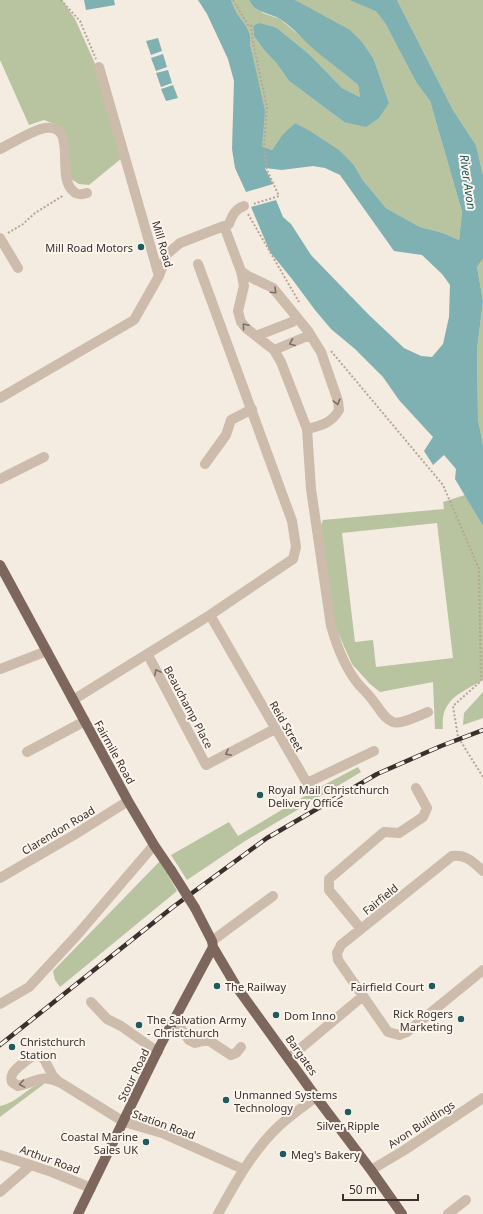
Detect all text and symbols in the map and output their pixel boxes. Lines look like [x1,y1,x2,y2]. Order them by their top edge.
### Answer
water label: River Avon [456,153,480,211]
street label: Mill Road [149,219,177,269]
place label: Mill Road Motors [45,240,133,255]
marker: Mill Road Motors [136,242,146,252]
one-way arrow [269,286,277,293]
one-way arrow [242,323,249,331]
one-way arrow [289,338,296,346]
one-way arrow [332,398,341,405]
street label: Beauchamp Place [161,663,217,751]
one-way arrow [154,669,161,676]
street label: Reid Street [266,698,308,754]
street label: Fairmile Road [91,717,139,787]
one-way arrow [225,749,232,756]
place label: Royal Mail Christchurch Delivery Office [268,782,389,810]
marker: Royal Mail Christchurch Delivery Office [255,790,265,800]
street label: Clarendon Road [19,802,97,858]
street label: Fairfield [359,880,401,918]
place label: The Railway [225,979,286,994]
place label: Fairfield Court [351,979,424,994]
marker: The Railway [212,981,222,991]
marker: Fairfield Court [427,981,437,991]
place label: Rick Rogers Marketing [393,1006,453,1034]
place label: Dom Inno [284,1008,336,1023]
marker: Dom Inno [271,1010,281,1020]
place label: The Salvation Army - Christchurch [147,1012,247,1040]
marker: Rick Rogers Marketing [456,1014,466,1024]
marker: The Salvation Army - Christchurch [134,1020,144,1030]
street label: Bargates [283,1032,321,1078]
place label: Christchurch Station [20,1034,86,1062]
marker: Christchurch Station [7,1042,17,1052]
street label: Stour Road [114,1046,152,1104]
one-way arrow [19,1079,25,1088]
place label: Unmanned Systems Technology [234,1087,337,1115]
marker: Unmanned Systems Technology [221,1095,231,1105]
street label: Avon Buildings [385,1097,457,1151]
street label: Station Road [131,1106,197,1142]
marker: Silver Ripple [343,1107,353,1117]
place label: Silver Ripple [316,1118,380,1133]
place label: Coastal Marine Sales UK [61,1129,138,1157]
marker: Coastal Marine Sales UK [141,1137,151,1147]
street label: Arthur Road [18,1141,82,1177]
place label: Meg's Bakery [291,1147,360,1162]
marker: Meg's Bakery [278,1149,288,1159]
scale bar [343,1176,418,1202]
text: 50 m [349,1181,377,1198]

